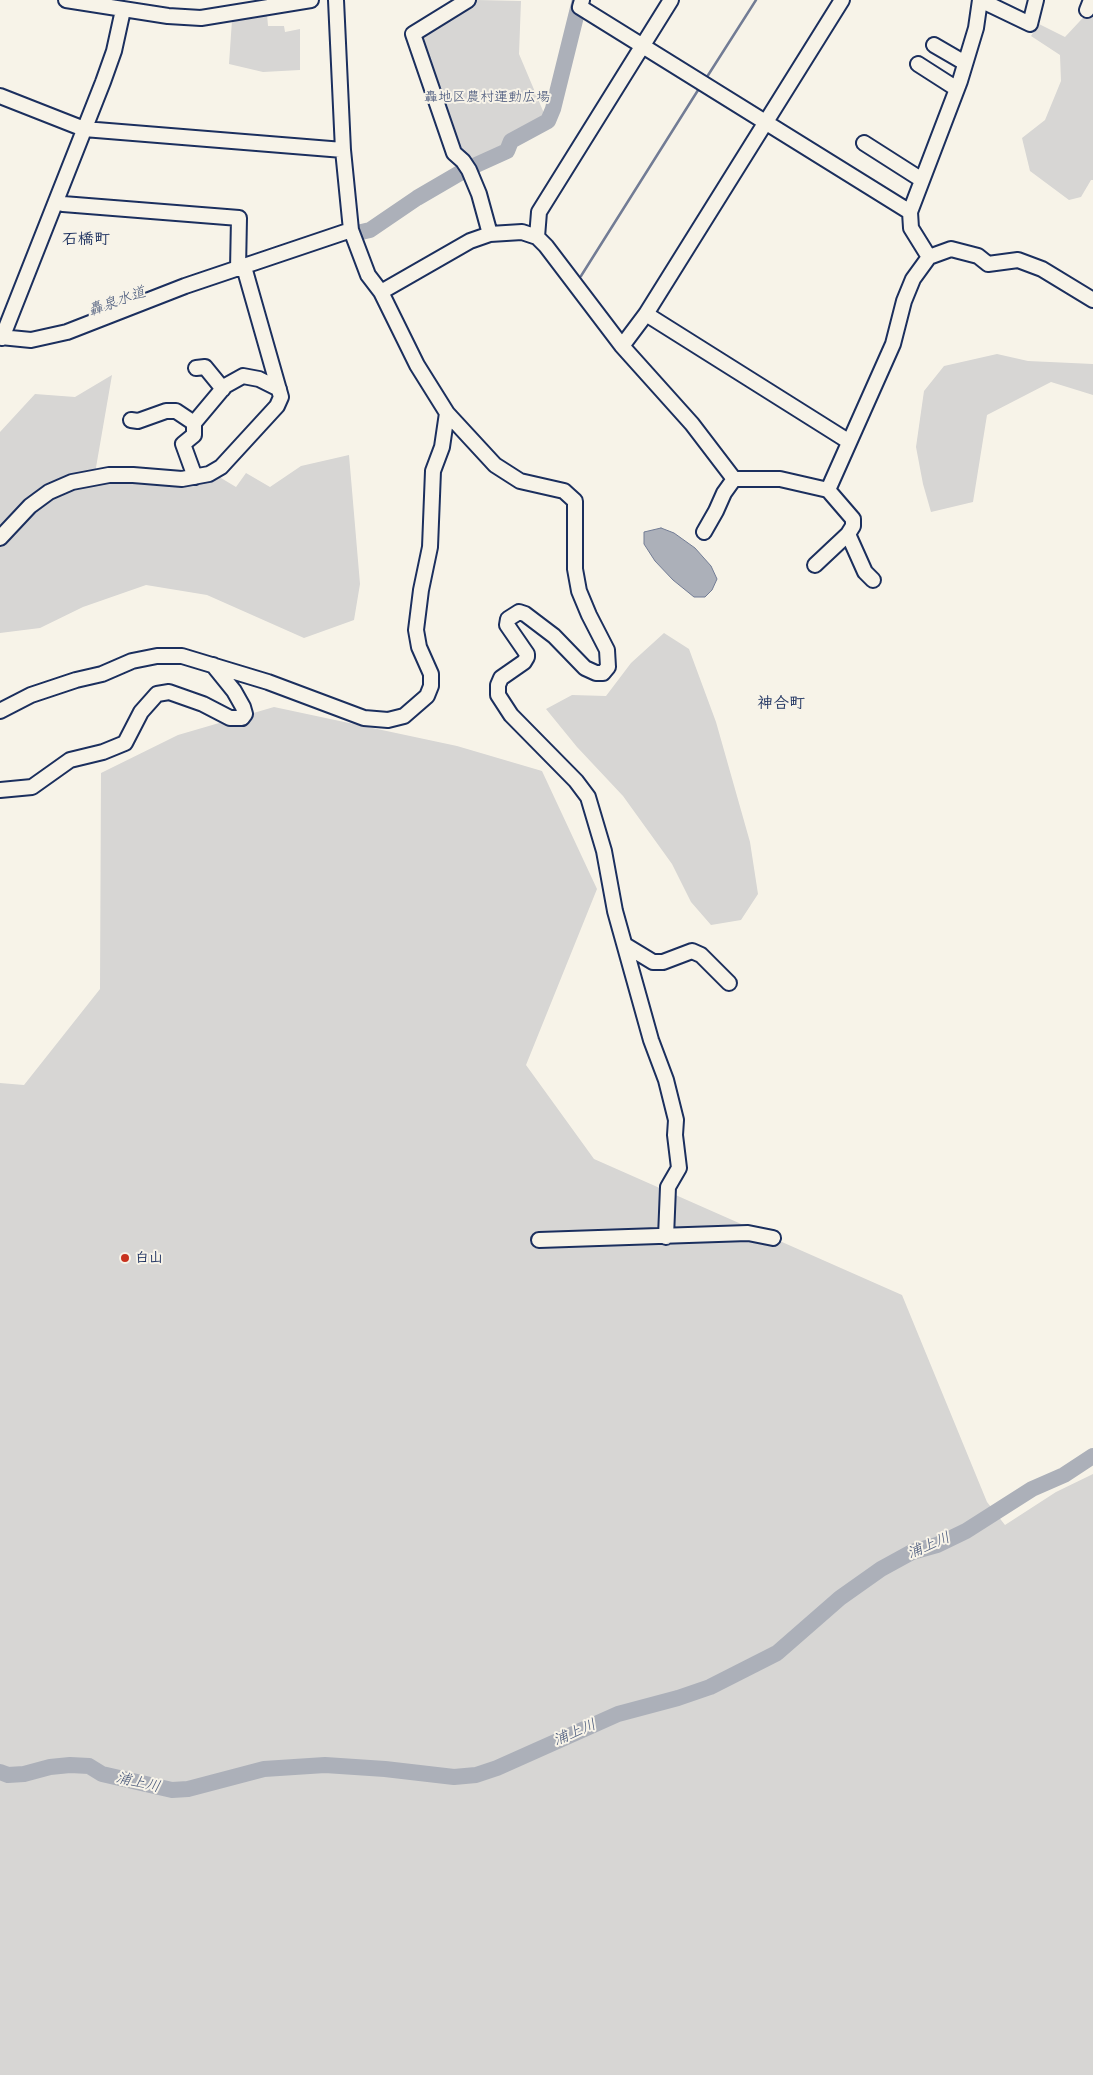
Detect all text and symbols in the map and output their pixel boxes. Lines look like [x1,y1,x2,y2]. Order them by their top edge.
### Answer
park label: 轟地区農村運動広場 [424,89,550,105]
district label: 石橋町 [62,230,110,250]
water label: 轟泉水道 [86,283,148,321]
district label: 神合町 [757,694,805,714]
place label: 白山 [135,1250,163,1266]
marker: 白山 [119,1252,131,1264]
water label: 浦上川 [905,1529,953,1563]
water label: 浦上川 [551,1716,599,1750]
water label: 浦上川 [114,1769,162,1797]

